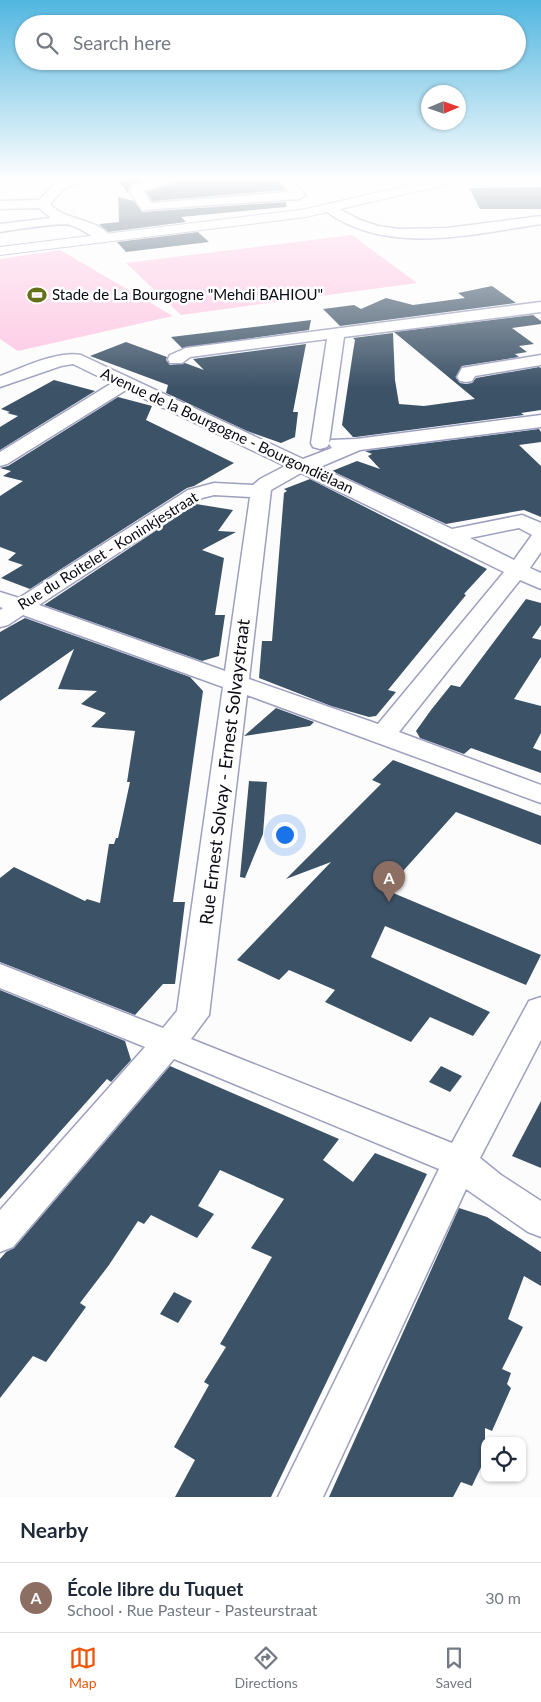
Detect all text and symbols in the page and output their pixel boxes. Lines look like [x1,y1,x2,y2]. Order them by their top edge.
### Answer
search box [15,15,526,70]
icon: search [33,29,61,57]
text: Search here [73,31,171,54]
north arrow [421,85,466,130]
sports icon: Stade de La Bourgogne "Mehdi BAHIOU" [26,284,48,306]
place label: Stade de La Bourgogne "Mehdi BAHIOU" [52,285,323,303]
street label: Avenue de la Bourgogne - Bourgondiëlaan [98,363,357,497]
street label: Rue du Roitelet - Koninkjestraat [14,487,201,613]
street label: Rue Ernest Solvay - Ernest Solvaystraat [194,617,254,926]
your location [272,822,298,848]
pin: A [373,861,405,902]
map controls [481,1437,526,1482]
button: locate [481,1437,526,1482]
text: Nearby [20,1517,88,1542]
text: École libre du Tuquet [67,1577,243,1600]
text: A [30,1588,42,1607]
text: 30 m [485,1588,521,1607]
text: School · Rue Pasteur - Pasteurstraat [67,1600,318,1619]
tab: Map [69,1644,97,1691]
tab: Directions [235,1644,298,1691]
tab: Saved [436,1644,472,1691]

